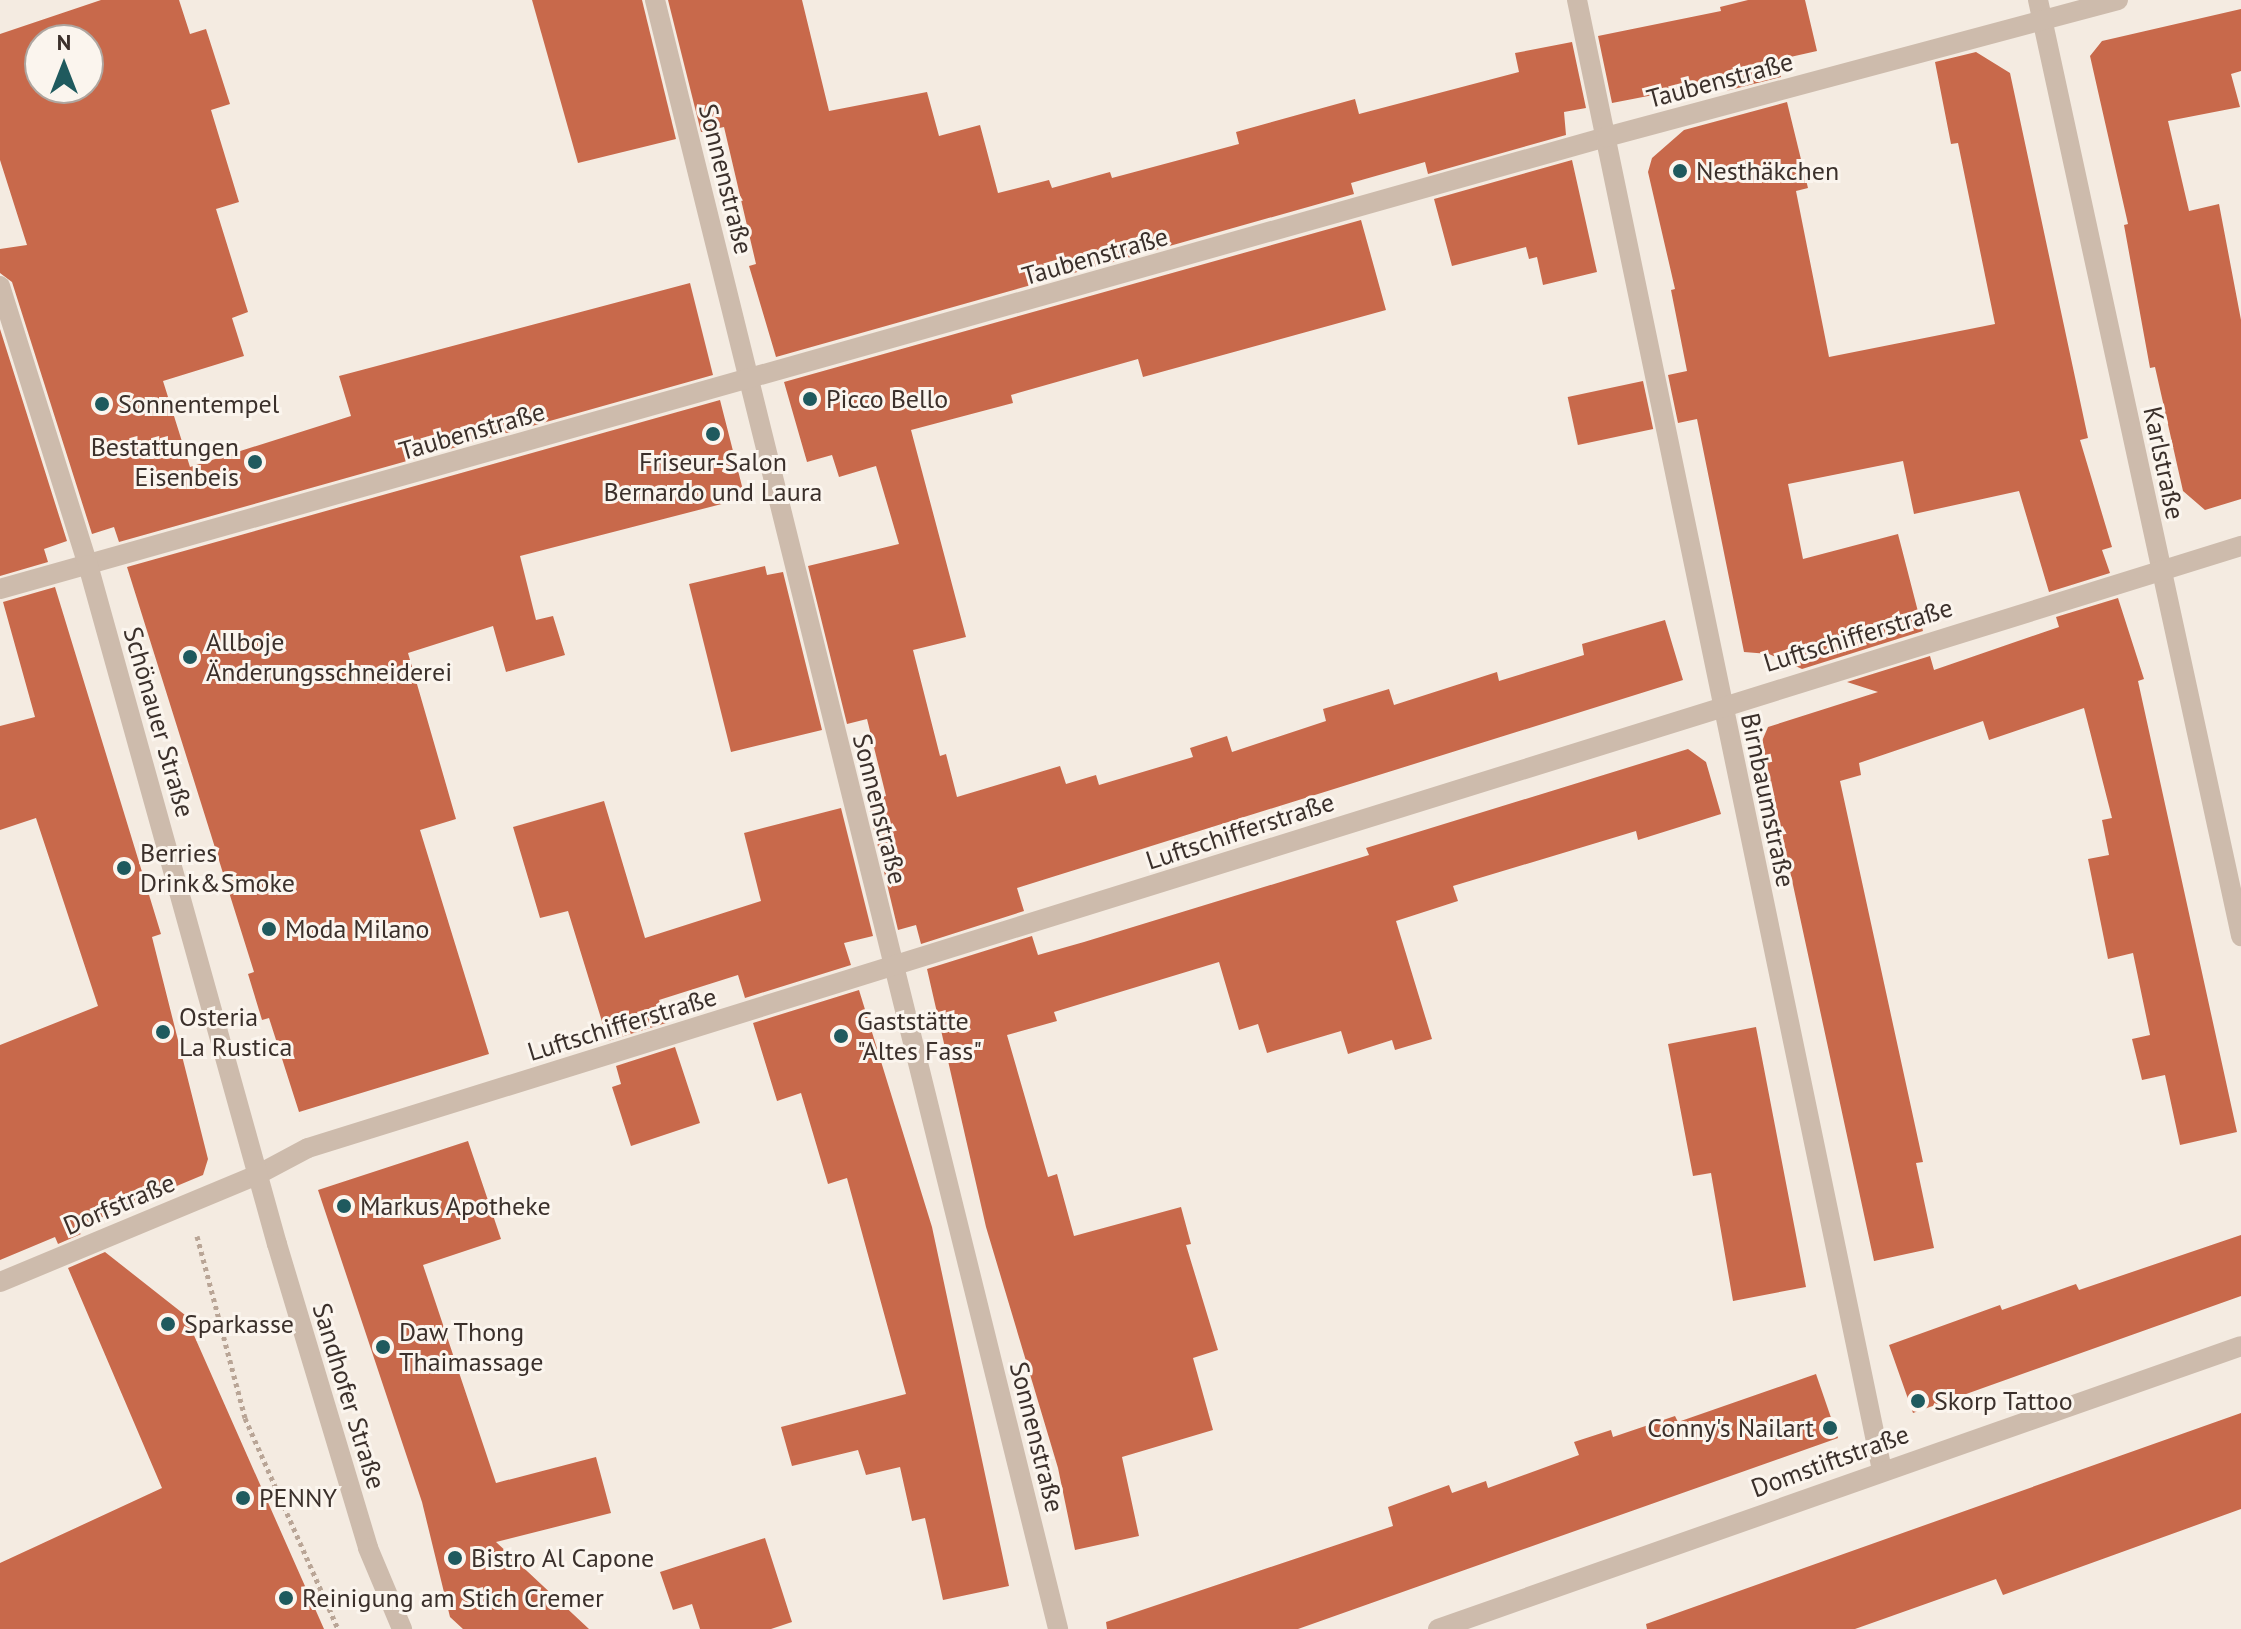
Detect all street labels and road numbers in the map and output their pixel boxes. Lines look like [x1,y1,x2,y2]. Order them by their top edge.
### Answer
street label: Taubenstraße [1643,45,1797,115]
street label: Sonnenstraße [692,101,760,257]
street label: Taubenstraße [1019,220,1171,292]
street label: Taubenstraße [396,395,548,467]
street label: Karlstraße [2137,404,2191,522]
street label: Luftschifferstraße [1760,591,1956,679]
street label: Schönauer Straße [117,623,201,821]
street label: Birnbaumstraße [1734,710,1802,890]
street label: Sonnenstraße [846,731,914,887]
street label: Luftschifferstraße [1142,786,1338,876]
street label: Luftschifferstraße [524,980,720,1068]
street label: Dorfstraße [59,1167,179,1241]
street label: Sandhofer Straße [306,1299,392,1493]
street label: Sonnenstraße [1003,1359,1071,1515]
street label: Domstiftstraße [1747,1418,1913,1504]

